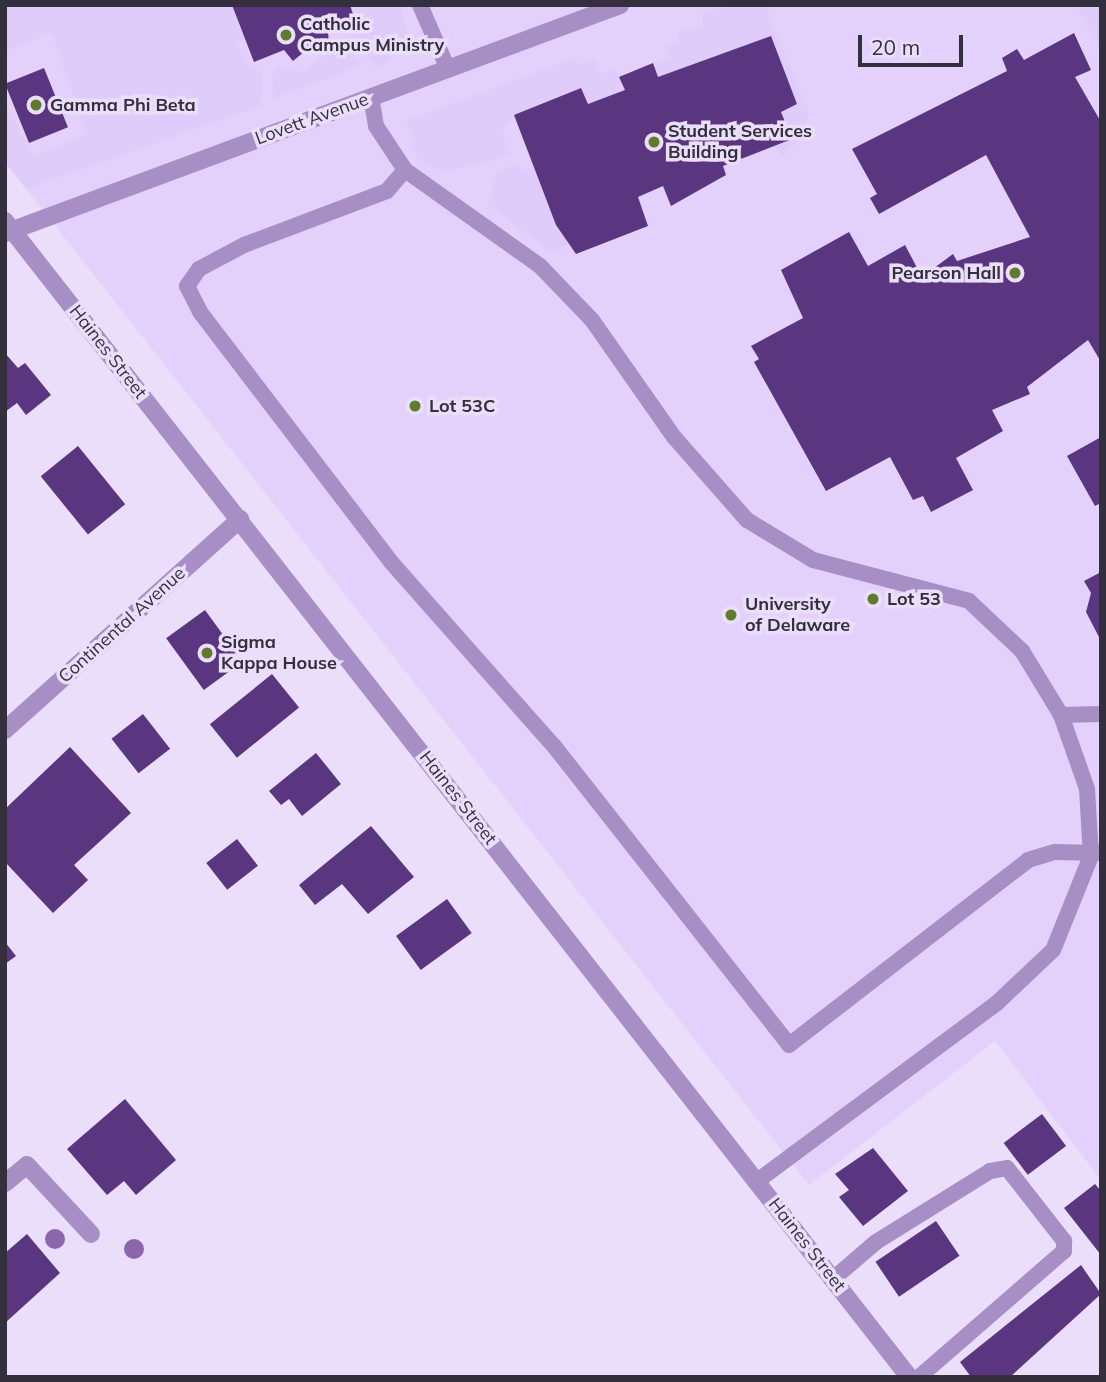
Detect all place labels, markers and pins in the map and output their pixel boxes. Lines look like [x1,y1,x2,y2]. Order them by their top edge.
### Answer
place label: Catholic Campus Ministry [300,14,444,56]
marker: Catholic Campus Ministry [278,27,294,43]
place label: Gamma Phi Beta [50,94,196,116]
marker: Gamma Phi Beta [28,97,44,113]
place label: Student Services Building [668,121,812,164]
marker: Student Services Building [646,134,662,150]
place label: Pearson Hall [892,262,1001,284]
marker: Pearson Hall [1007,265,1023,281]
place label: Lot 53C [429,395,495,417]
marker: Lot 53C [407,398,423,414]
place label: Lot 53 [887,588,941,610]
marker: Lot 53 [865,591,881,607]
place label: University of Delaware [745,594,850,636]
marker: University of Delaware [723,607,739,623]
place label: Sigma Kappa House [221,632,337,674]
marker: Sigma Kappa House [199,645,215,661]

